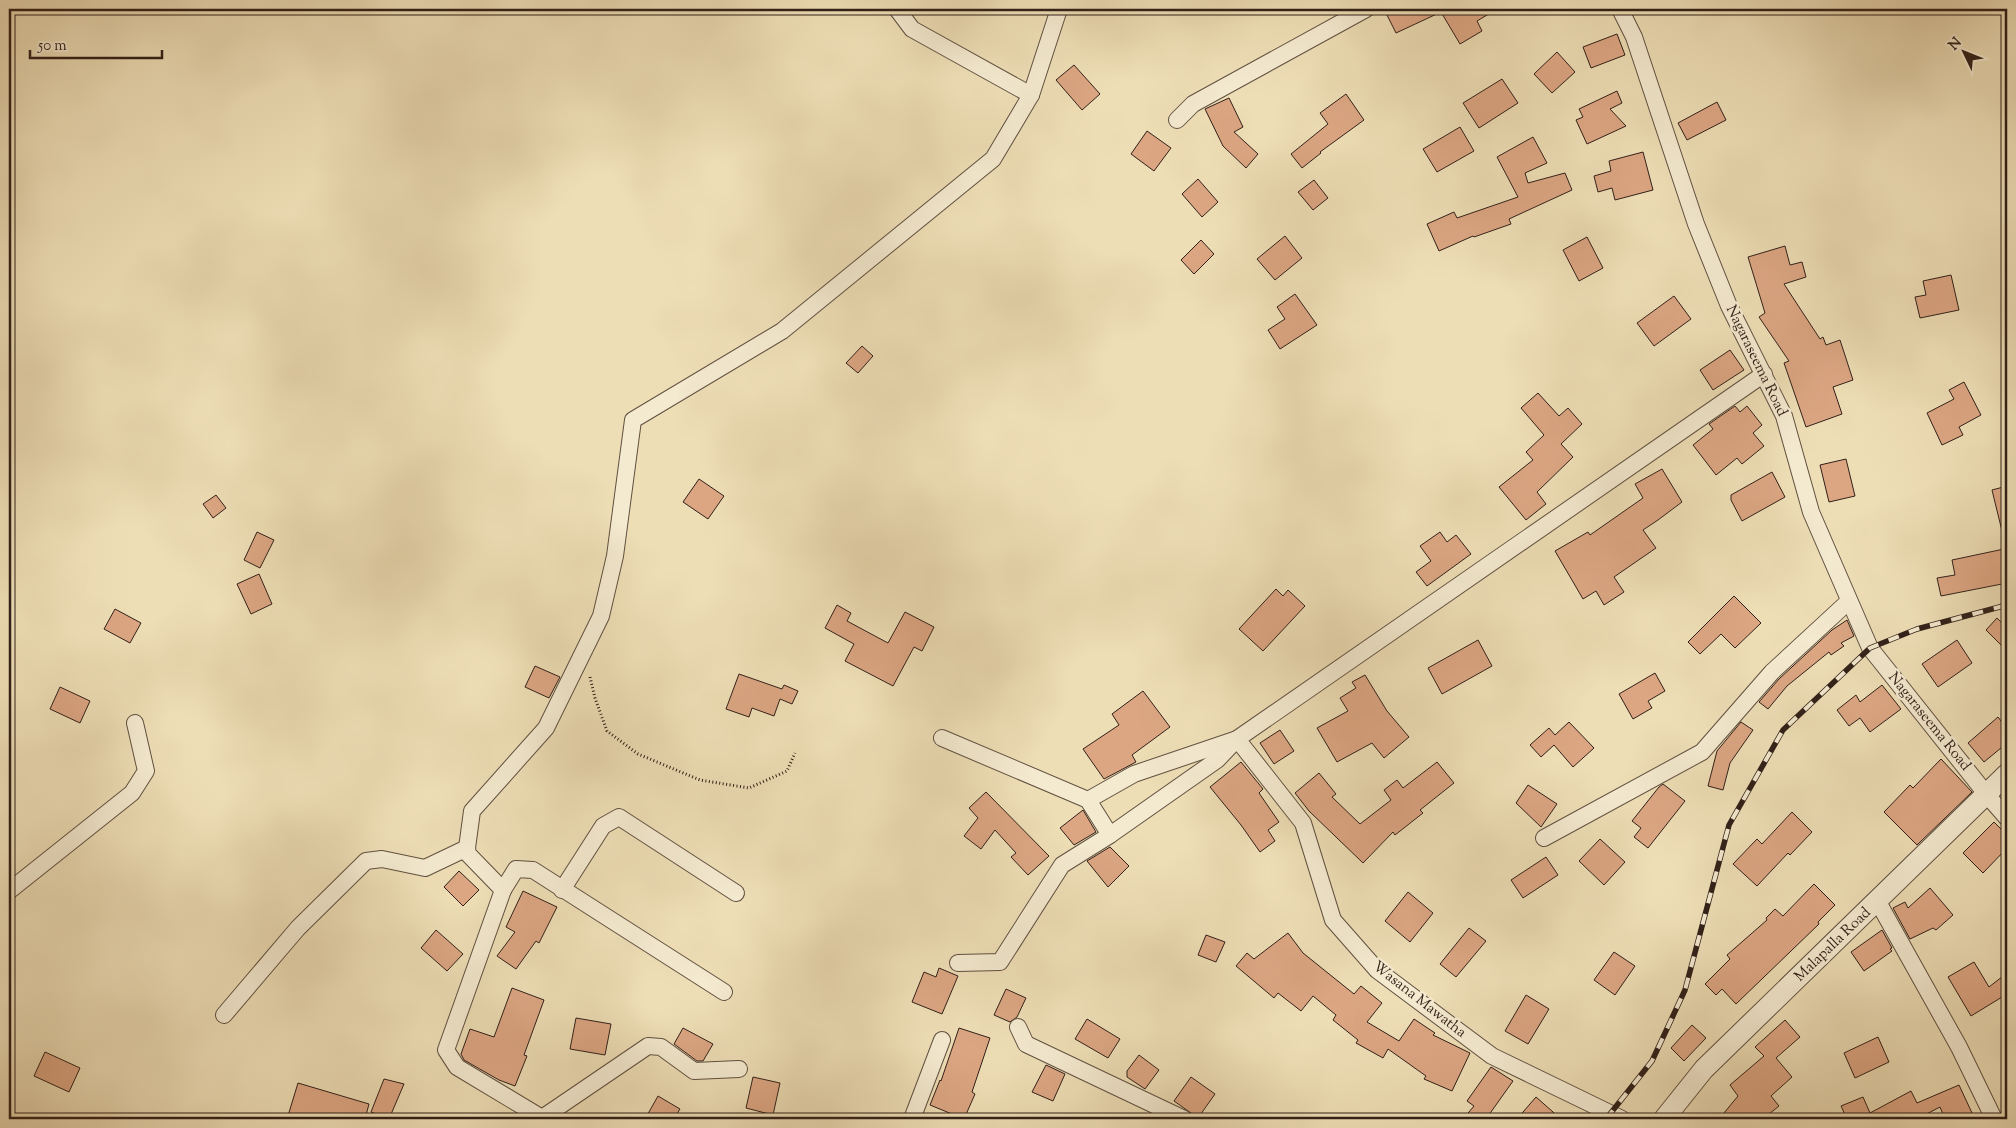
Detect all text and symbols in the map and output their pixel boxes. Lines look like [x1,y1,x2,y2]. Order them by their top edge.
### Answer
scale bar [30,28,162,60]
north arrow [1938,28,1988,78]
text: N [1945,34,1967,55]
text: 50 m [37,36,67,57]
street label: Nagaraseema Road [1720,302,1792,421]
street label: Nagaraseema Road [1883,668,1976,776]
street label: Malapalla Road [1790,903,1876,987]
street label: Wasana Mawatha [1368,957,1470,1043]

